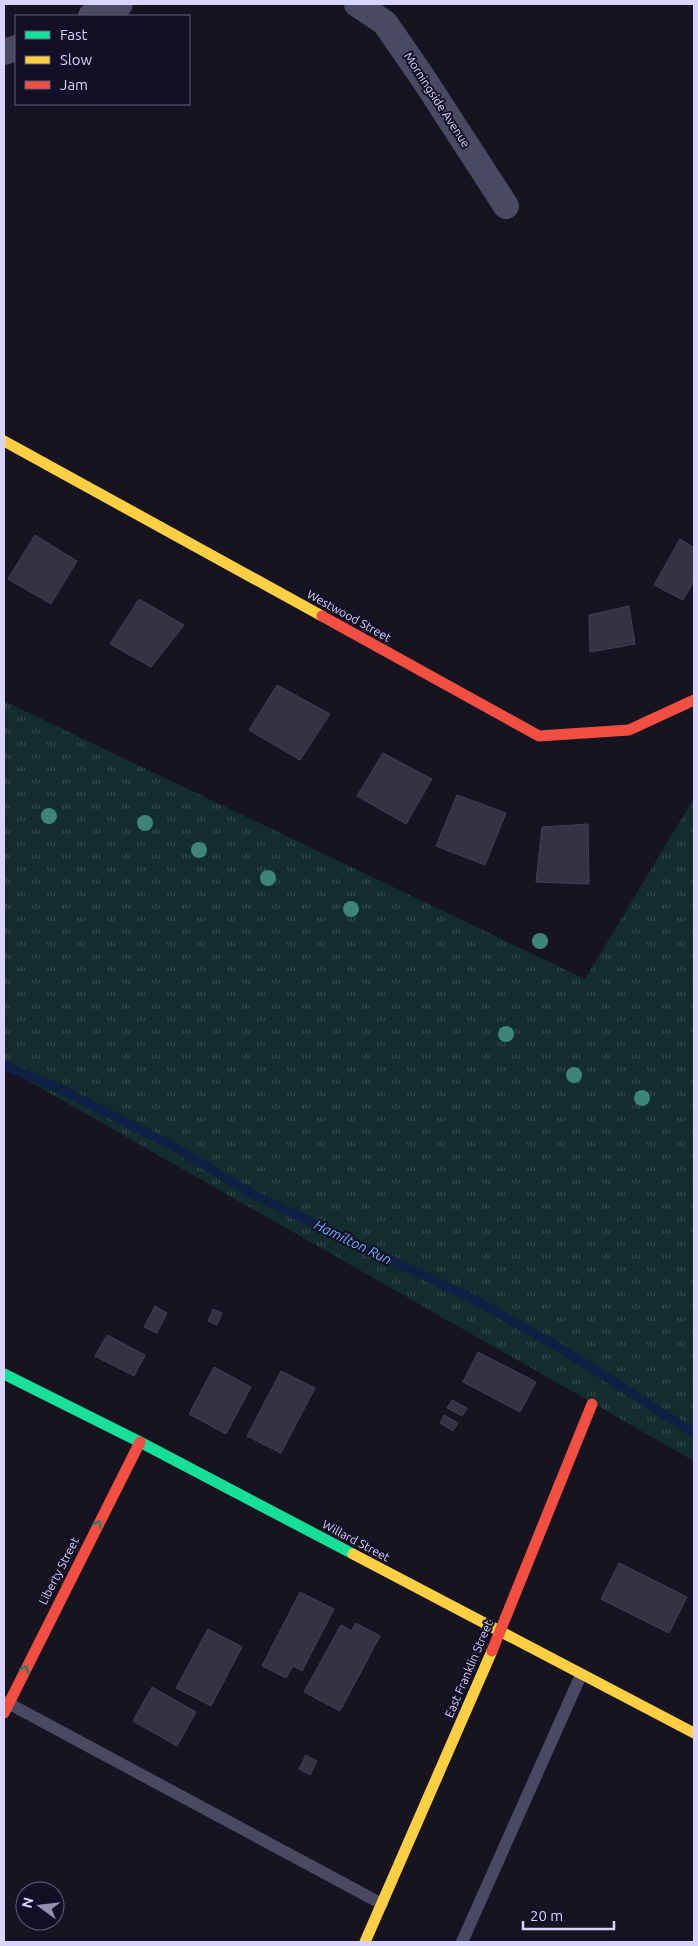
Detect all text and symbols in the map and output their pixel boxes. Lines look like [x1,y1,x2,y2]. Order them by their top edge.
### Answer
legend [15,15,190,105]
text: Fast [60,26,88,43]
street label: Morningside Avenue [402,50,473,150]
text: Slow [60,51,93,68]
text: Jam [60,76,88,93]
street label: Westwood Street [305,587,394,644]
water label: Hamilton Run [312,1216,394,1268]
street label: Willard Street [320,1517,392,1564]
one-way arrow [92,1520,102,1529]
street label: Liberty Street [36,1535,81,1607]
street label: East Franklin Street [442,1618,495,1719]
one-way arrow [19,1665,29,1674]
north arrow [15,1881,65,1931]
text: N [18,1896,37,1910]
scale bar [523,1898,614,1930]
text: 20 m [530,1907,563,1924]

